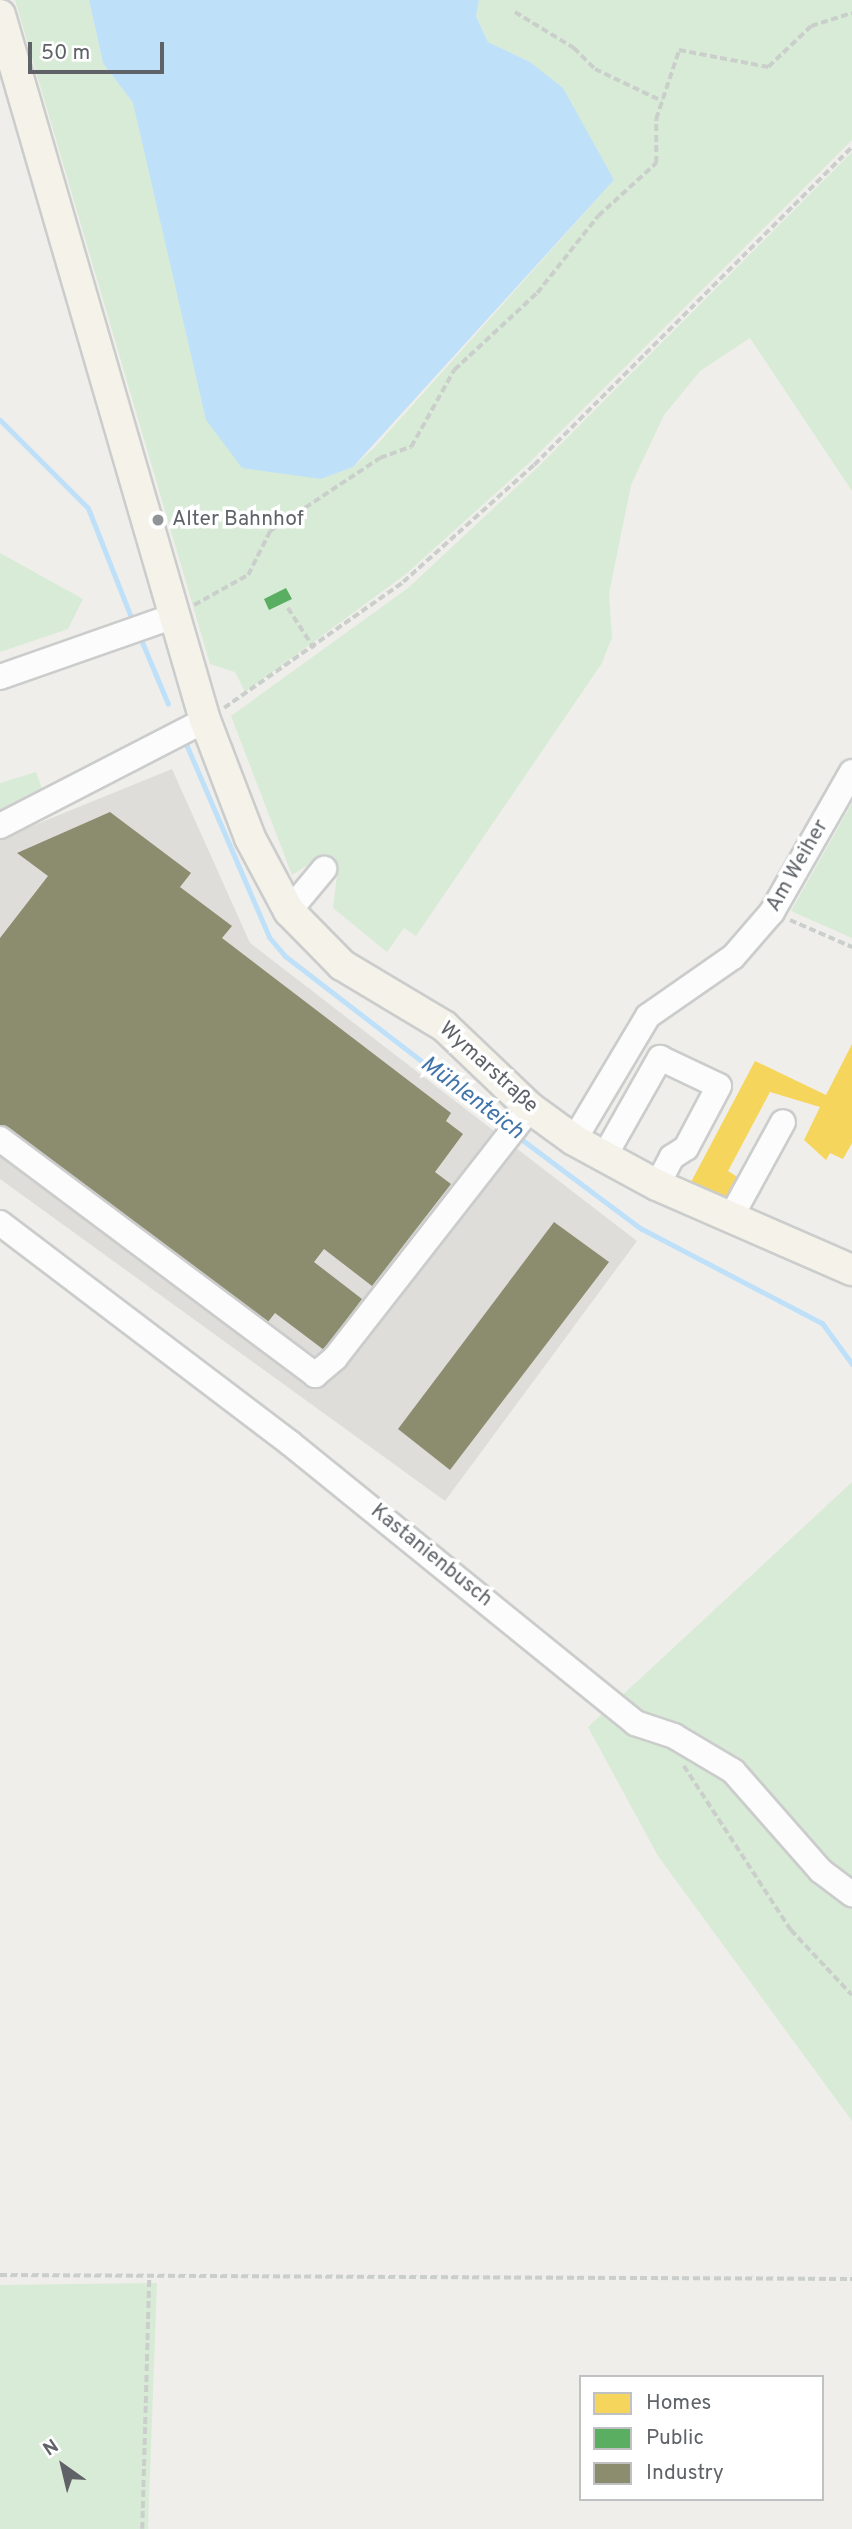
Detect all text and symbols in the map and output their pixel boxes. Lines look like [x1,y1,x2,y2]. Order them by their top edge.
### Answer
scale bar [32,28,168,72]
text: 50 m [41,40,90,67]
place label: Alter Bahnhof [172,507,304,533]
marker: Alter Bahnhof [150,512,166,528]
street label: Am Weiher [761,815,835,917]
street label: Wymarstraße [433,1017,543,1119]
water label: Mühlenteich [414,1051,528,1147]
street label: Kastanienbusch [365,1499,497,1613]
legend [579,2375,824,2501]
text: Homes [646,2390,711,2417]
text: Public [646,2425,704,2452]
north arrow [28,2431,98,2501]
text: N [39,2435,64,2462]
text: Industry [646,2460,724,2487]

